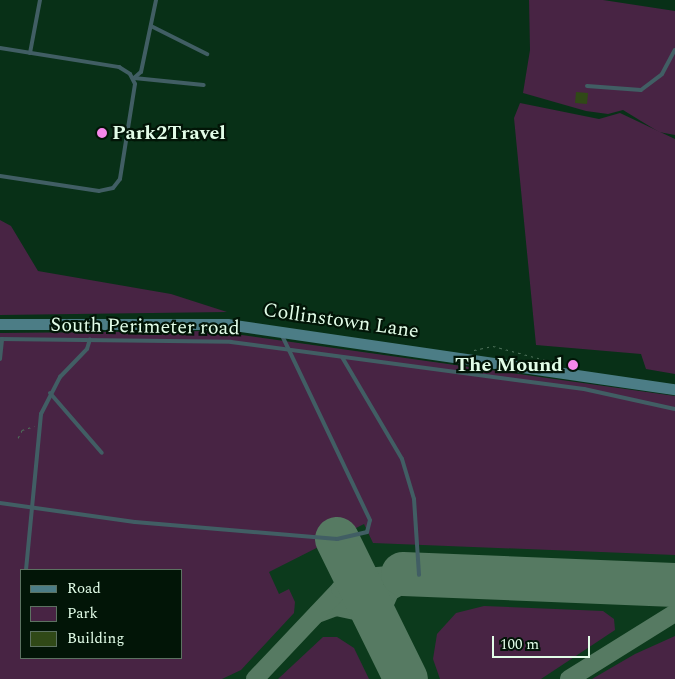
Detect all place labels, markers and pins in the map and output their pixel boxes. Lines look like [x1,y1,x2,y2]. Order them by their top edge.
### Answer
place label: Park2Travel [112,121,226,145]
marker: Park2Travel [96,127,108,139]
place label: The Mound [455,353,563,377]
marker: The Mound [567,359,579,371]

